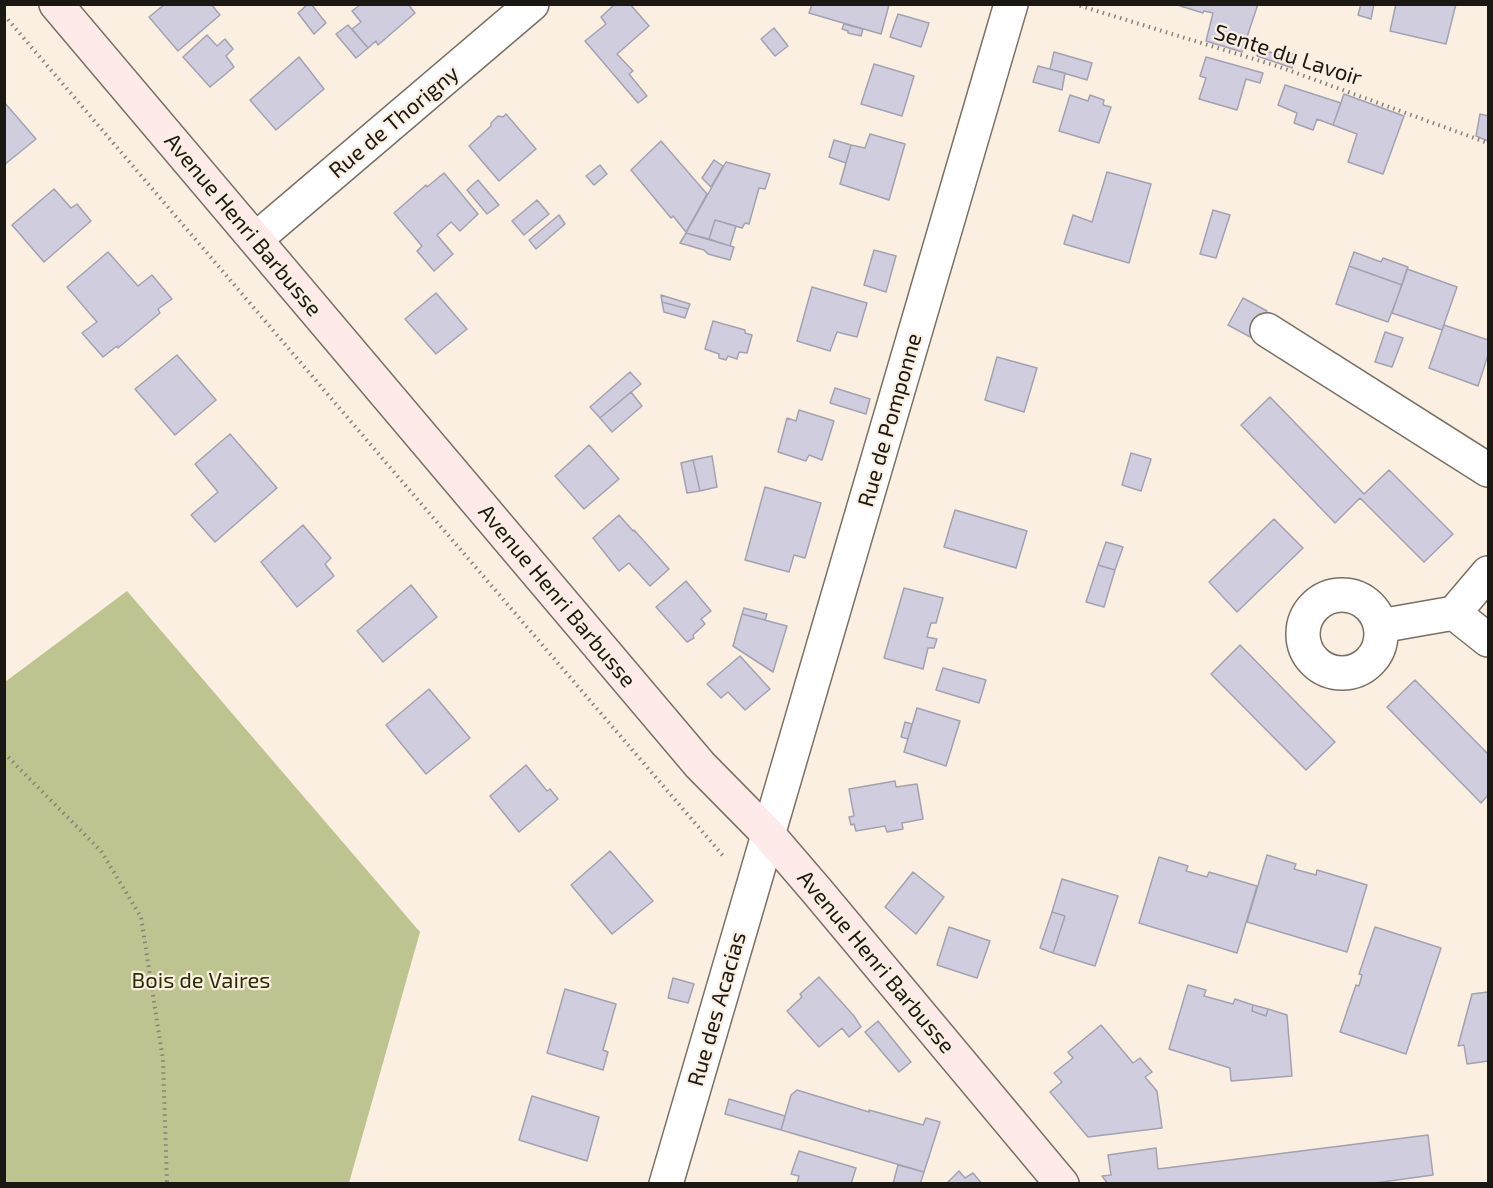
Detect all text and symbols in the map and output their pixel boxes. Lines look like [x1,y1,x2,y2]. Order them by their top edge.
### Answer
street label: Sente du Lavoir [1211,19,1365,91]
street label: Rue de Thorigny [324,60,464,184]
street label: Avenue Henri Barbusse [159,128,327,322]
street label: Rue de Pomponne [853,330,927,510]
street label: Avenue Henri Barbusse [473,499,641,693]
street label: Avenue Henri Barbusse [792,865,960,1059]
street label: Rue des Acacias [682,929,752,1089]
park label: Bois de Vaires [132,968,270,994]

